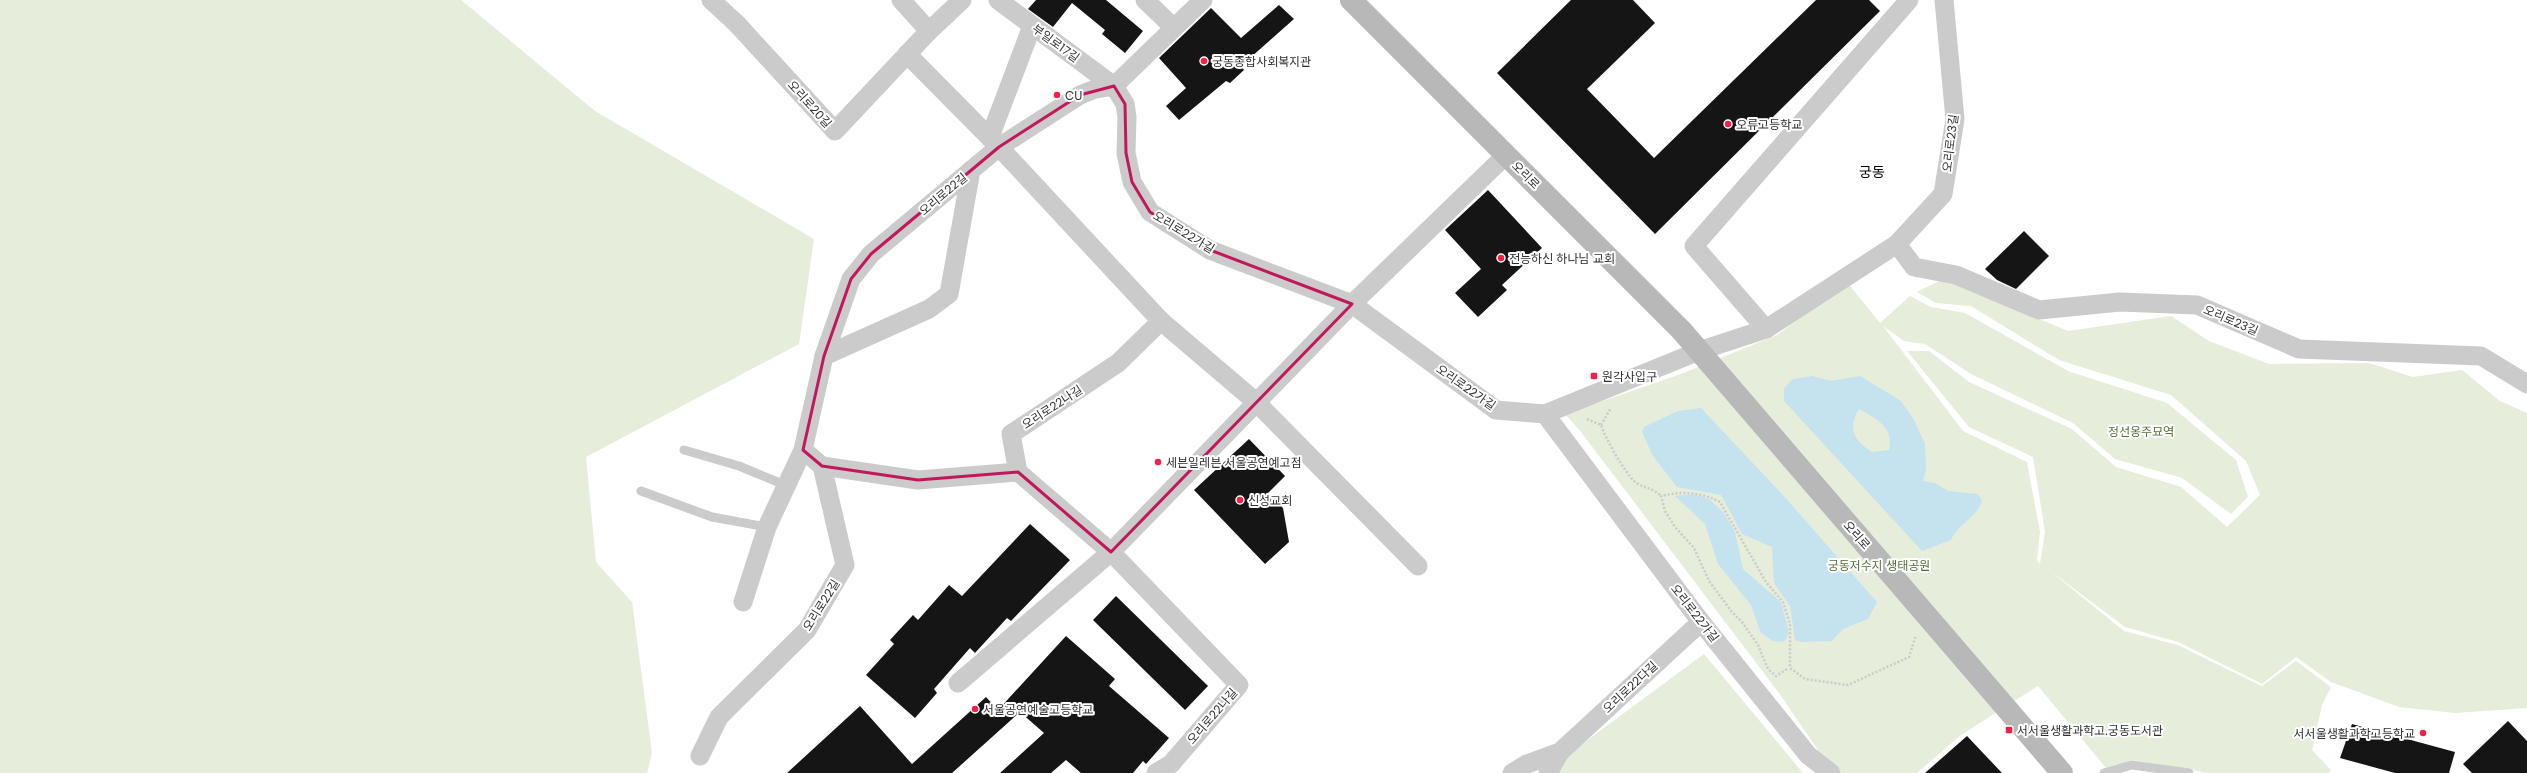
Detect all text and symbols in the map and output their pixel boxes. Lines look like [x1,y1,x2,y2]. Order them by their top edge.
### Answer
street label: 부일로17길 [1029,20,1083,66]
place label: 궁동종합사회복지관 [1212,53,1311,70]
marker: 궁동종합사회복지관 [1199,56,1209,66]
street label: 오리로20길 [784,77,836,131]
place label: CU [1065,87,1082,104]
marker: CU [1052,90,1062,100]
street label: 오리로23길 [1938,113,1962,173]
place label: 오류고등학교 [1736,116,1802,133]
marker: 오류고등학교 [1723,119,1733,129]
street label: 오리로 [1508,157,1544,193]
district label: 궁동 [1859,162,1885,182]
street label: 오리로22길 [915,169,971,219]
street label: 오리로22가길 [1150,207,1218,257]
place label: 전능하신 하나님 교회 [1509,250,1615,267]
marker: 전능하신 하나님 교회 [1496,253,1506,263]
street label: 오리로23길 [2201,301,2261,339]
street label: 오리로22가길 [1433,360,1499,414]
place label: 원각사입구 [1602,368,1657,385]
marker: 원각사입구 [1589,371,1599,381]
street label: 오리로22나길 [1018,381,1086,433]
park label: 정선옹주묘역 [2108,423,2174,440]
place label: 세븐일레븐 서울공연예고점 [1166,454,1302,471]
marker: 세븐일레븐 서울공연예고점 [1153,457,1163,467]
place label: 신성교회 [1248,492,1292,509]
marker: 신성교회 [1235,495,1245,505]
street label: 오리로 [1840,517,1874,553]
park label: 궁동저수지 생태공원 [1828,557,1930,574]
street label: 오리로22길 [798,576,844,634]
street label: 오리로22가길 [1667,581,1723,645]
street label: 오리로22다길 [1599,657,1661,717]
street label: 오리로22나길 [1183,684,1241,748]
place label: 서울공연예술고등학교 [983,701,1093,718]
marker: 서울공연예술고등학교 [970,704,980,714]
place label: 서서울생활과학고.궁동도서관 [2017,722,2163,739]
marker: 서서울생활과학고.궁동도서관 [2004,725,2014,735]
place label: 서서울생활과학고등학교 [2294,725,2415,742]
marker: 서서울생활과학고등학교 [2418,728,2428,738]

